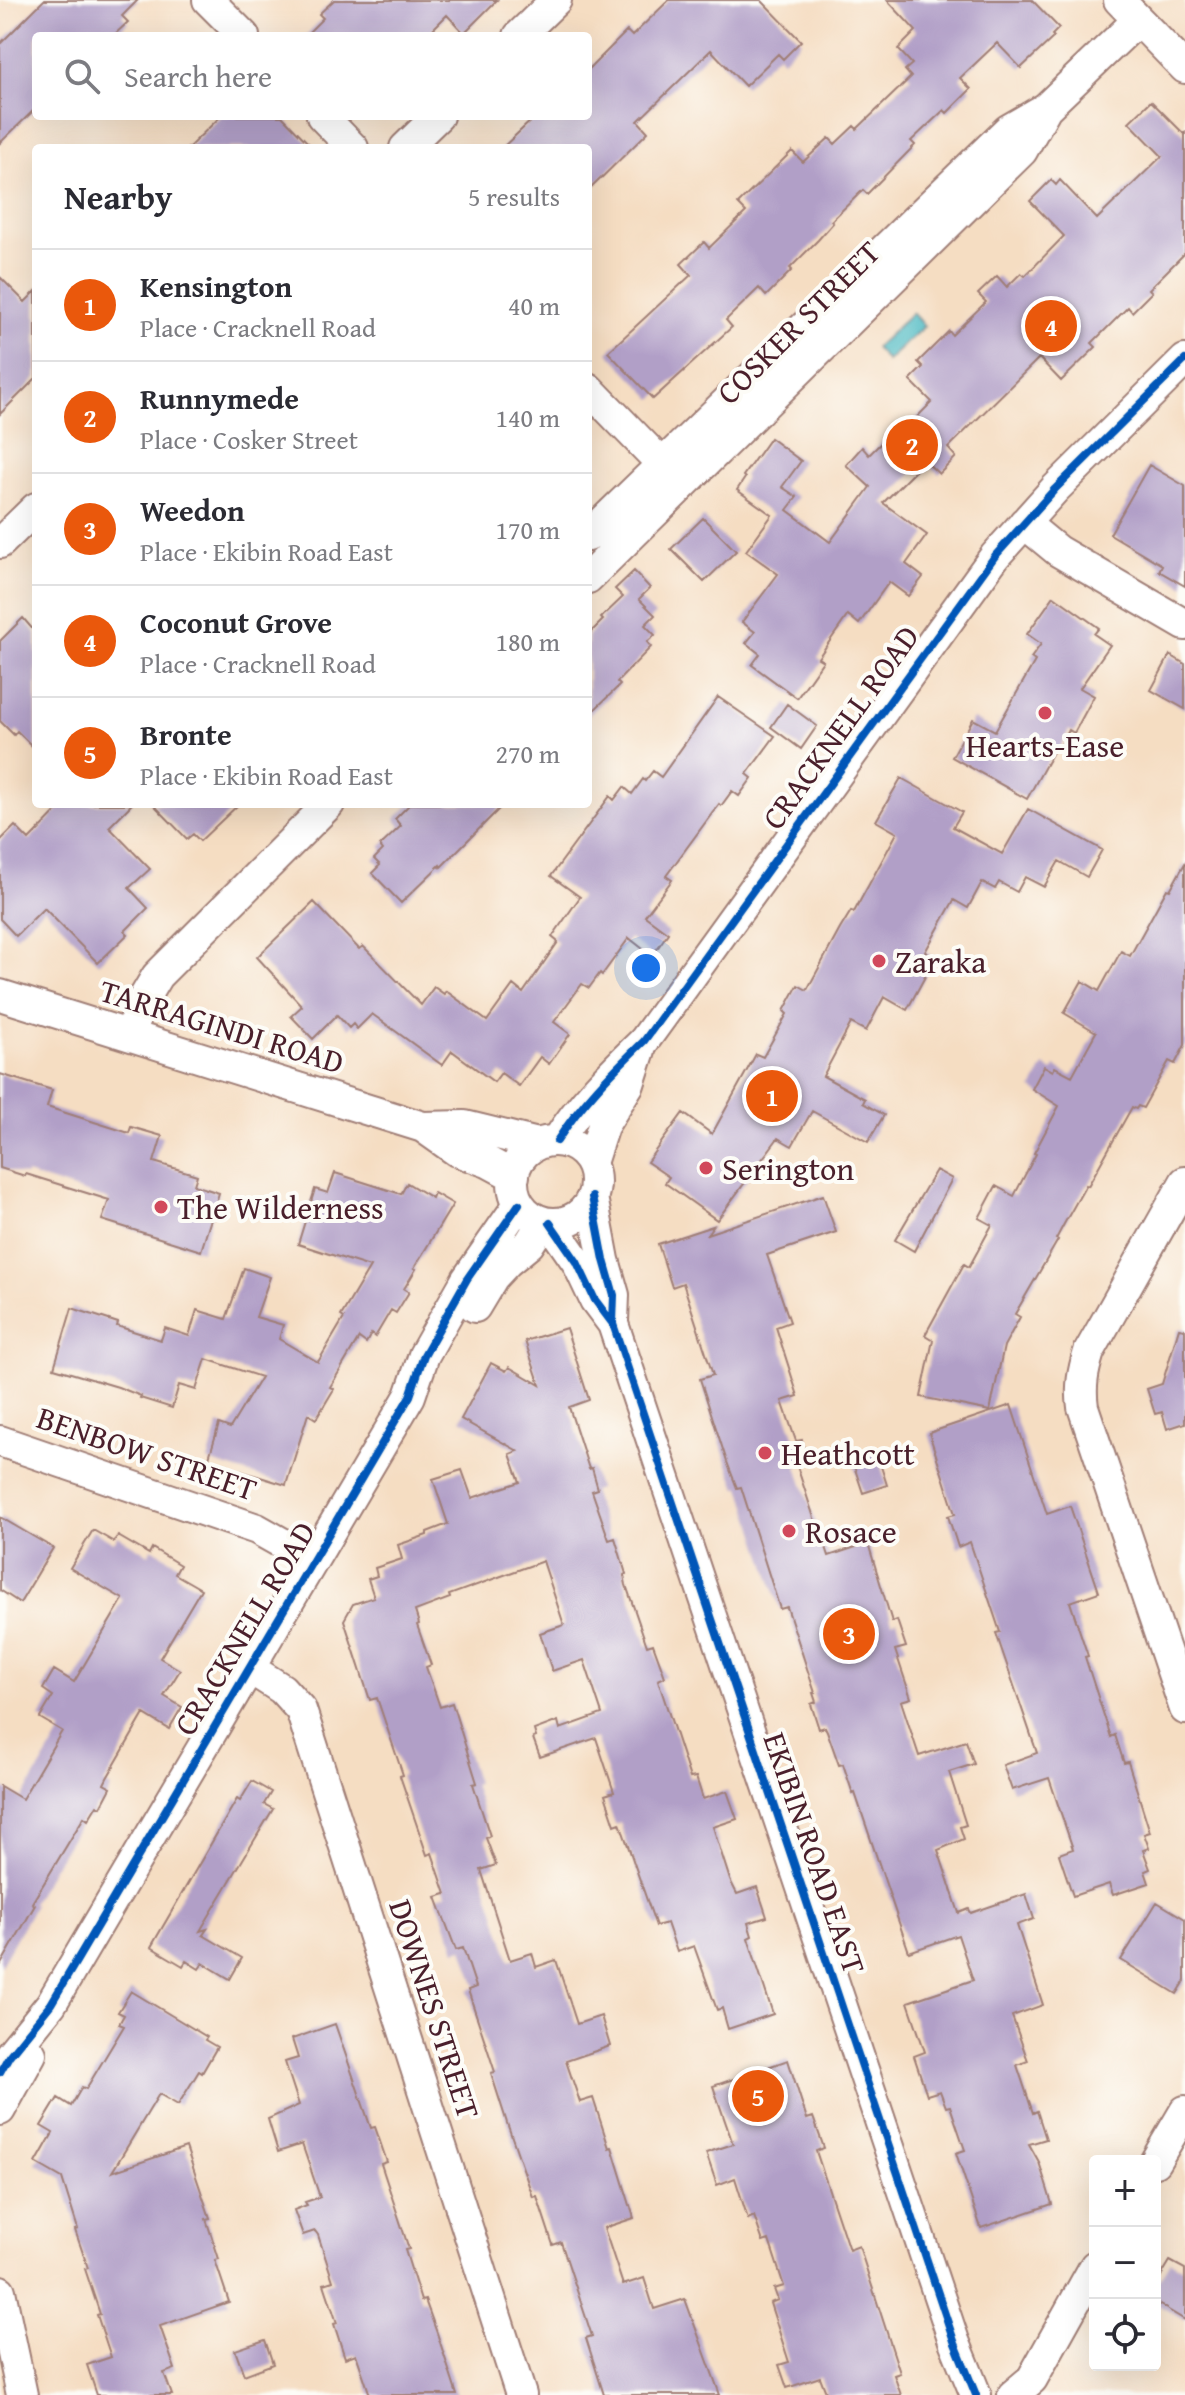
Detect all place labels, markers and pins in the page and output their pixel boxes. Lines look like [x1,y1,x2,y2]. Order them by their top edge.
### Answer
pin: 4 [1025,296,1077,356]
pin: 2 [886,415,938,475]
marker: Hearts-Ease [1036,704,1054,722]
place label: Hearts-Ease [966,722,1124,769]
place label: Zaraka [895,938,986,985]
marker: Zaraka [870,952,888,970]
pin: 1 [746,1066,798,1126]
place label: Serington [722,1145,854,1192]
marker: Serington [697,1159,715,1177]
place label: The Wilderness [177,1184,384,1231]
marker: The Wilderness [152,1198,170,1216]
place label: Heathcott [781,1430,915,1477]
marker: Heathcott [756,1444,774,1462]
place label: Rosace [805,1508,897,1555]
marker: Rosace [780,1522,798,1540]
pin: 3 [823,1604,875,1664]
pin: 5 [732,2066,784,2126]

